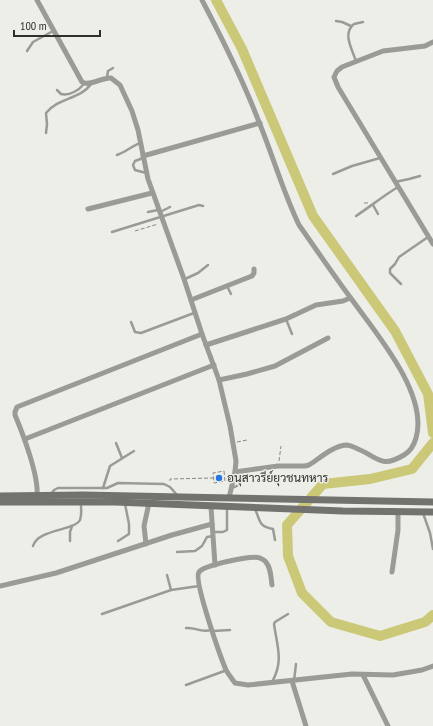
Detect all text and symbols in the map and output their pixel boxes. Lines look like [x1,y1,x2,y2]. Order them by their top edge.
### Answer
scale bar [14,12,100,38]
text: 100 m [20,18,47,33]
place label: อนุสาวรีย์ยุวชนทหาร [227,470,329,487]
marker: อนุสาวรีย์ยุวชนทหาร [214,473,224,483]

